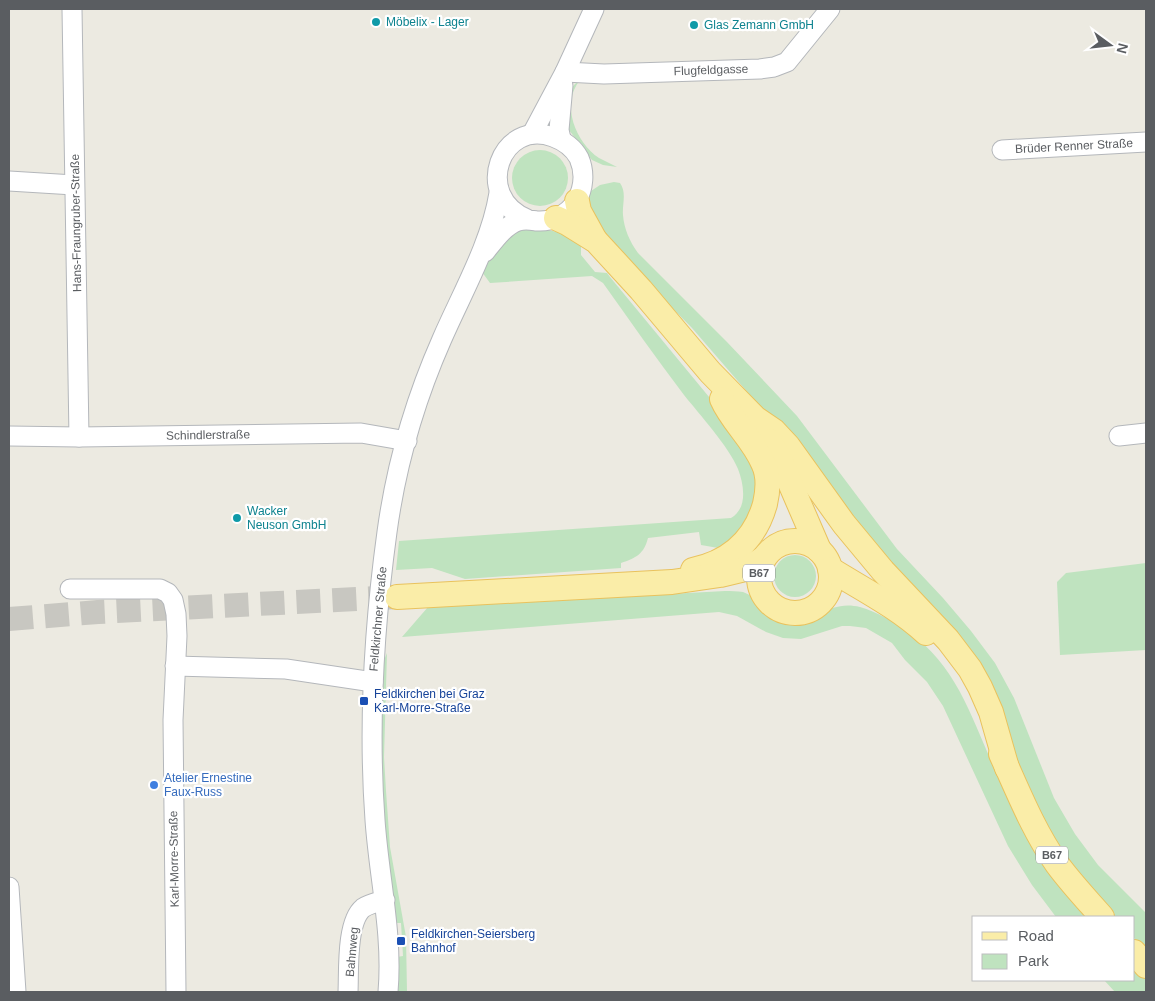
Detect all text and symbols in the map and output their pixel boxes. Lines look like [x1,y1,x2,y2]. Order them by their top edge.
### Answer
place label: Möbelix - Lager [386,15,469,29]
marker: Möbelix - Lager [370,16,382,28]
place label: Glas Zemann GmbH [704,18,814,32]
marker: Glas Zemann GmbH [688,19,700,31]
north arrow [1085,20,1135,70]
text: N [1114,41,1132,55]
street label: Flugfeldgasse [673,62,749,78]
street label: Brüder Renner Straße [1015,136,1134,156]
street label: Hans-Fraungruber-Straße [68,154,84,292]
street label: Schindlerstraße [166,427,250,443]
place label: Wacker Neuson GmbH [247,504,326,532]
marker: Wacker Neuson GmbH [231,512,243,524]
road number: B67 [743,564,775,582]
street label: Feldkirchner Straße [366,566,390,672]
place label: Feldkirchen bei Graz Karl-Morre-Straße [374,687,485,715]
marker: Feldkirchen bei Graz Karl-Morre-Straße [358,695,370,707]
place label: Atelier Ernestine Faux-Russ [164,771,252,799]
marker: Atelier Ernestine Faux-Russ [148,779,160,791]
street label: Karl-Morre-Straße [166,810,182,907]
road number: B67 [1036,846,1068,864]
legend [972,916,1135,981]
street label: Bahnweg [343,926,361,978]
place label: Feldkirchen-Seiersberg Bahnhof [411,927,535,955]
text: Road [1018,927,1054,944]
marker: Feldkirchen-Seiersberg Bahnhof [395,935,407,947]
text: Park [1018,952,1049,969]

